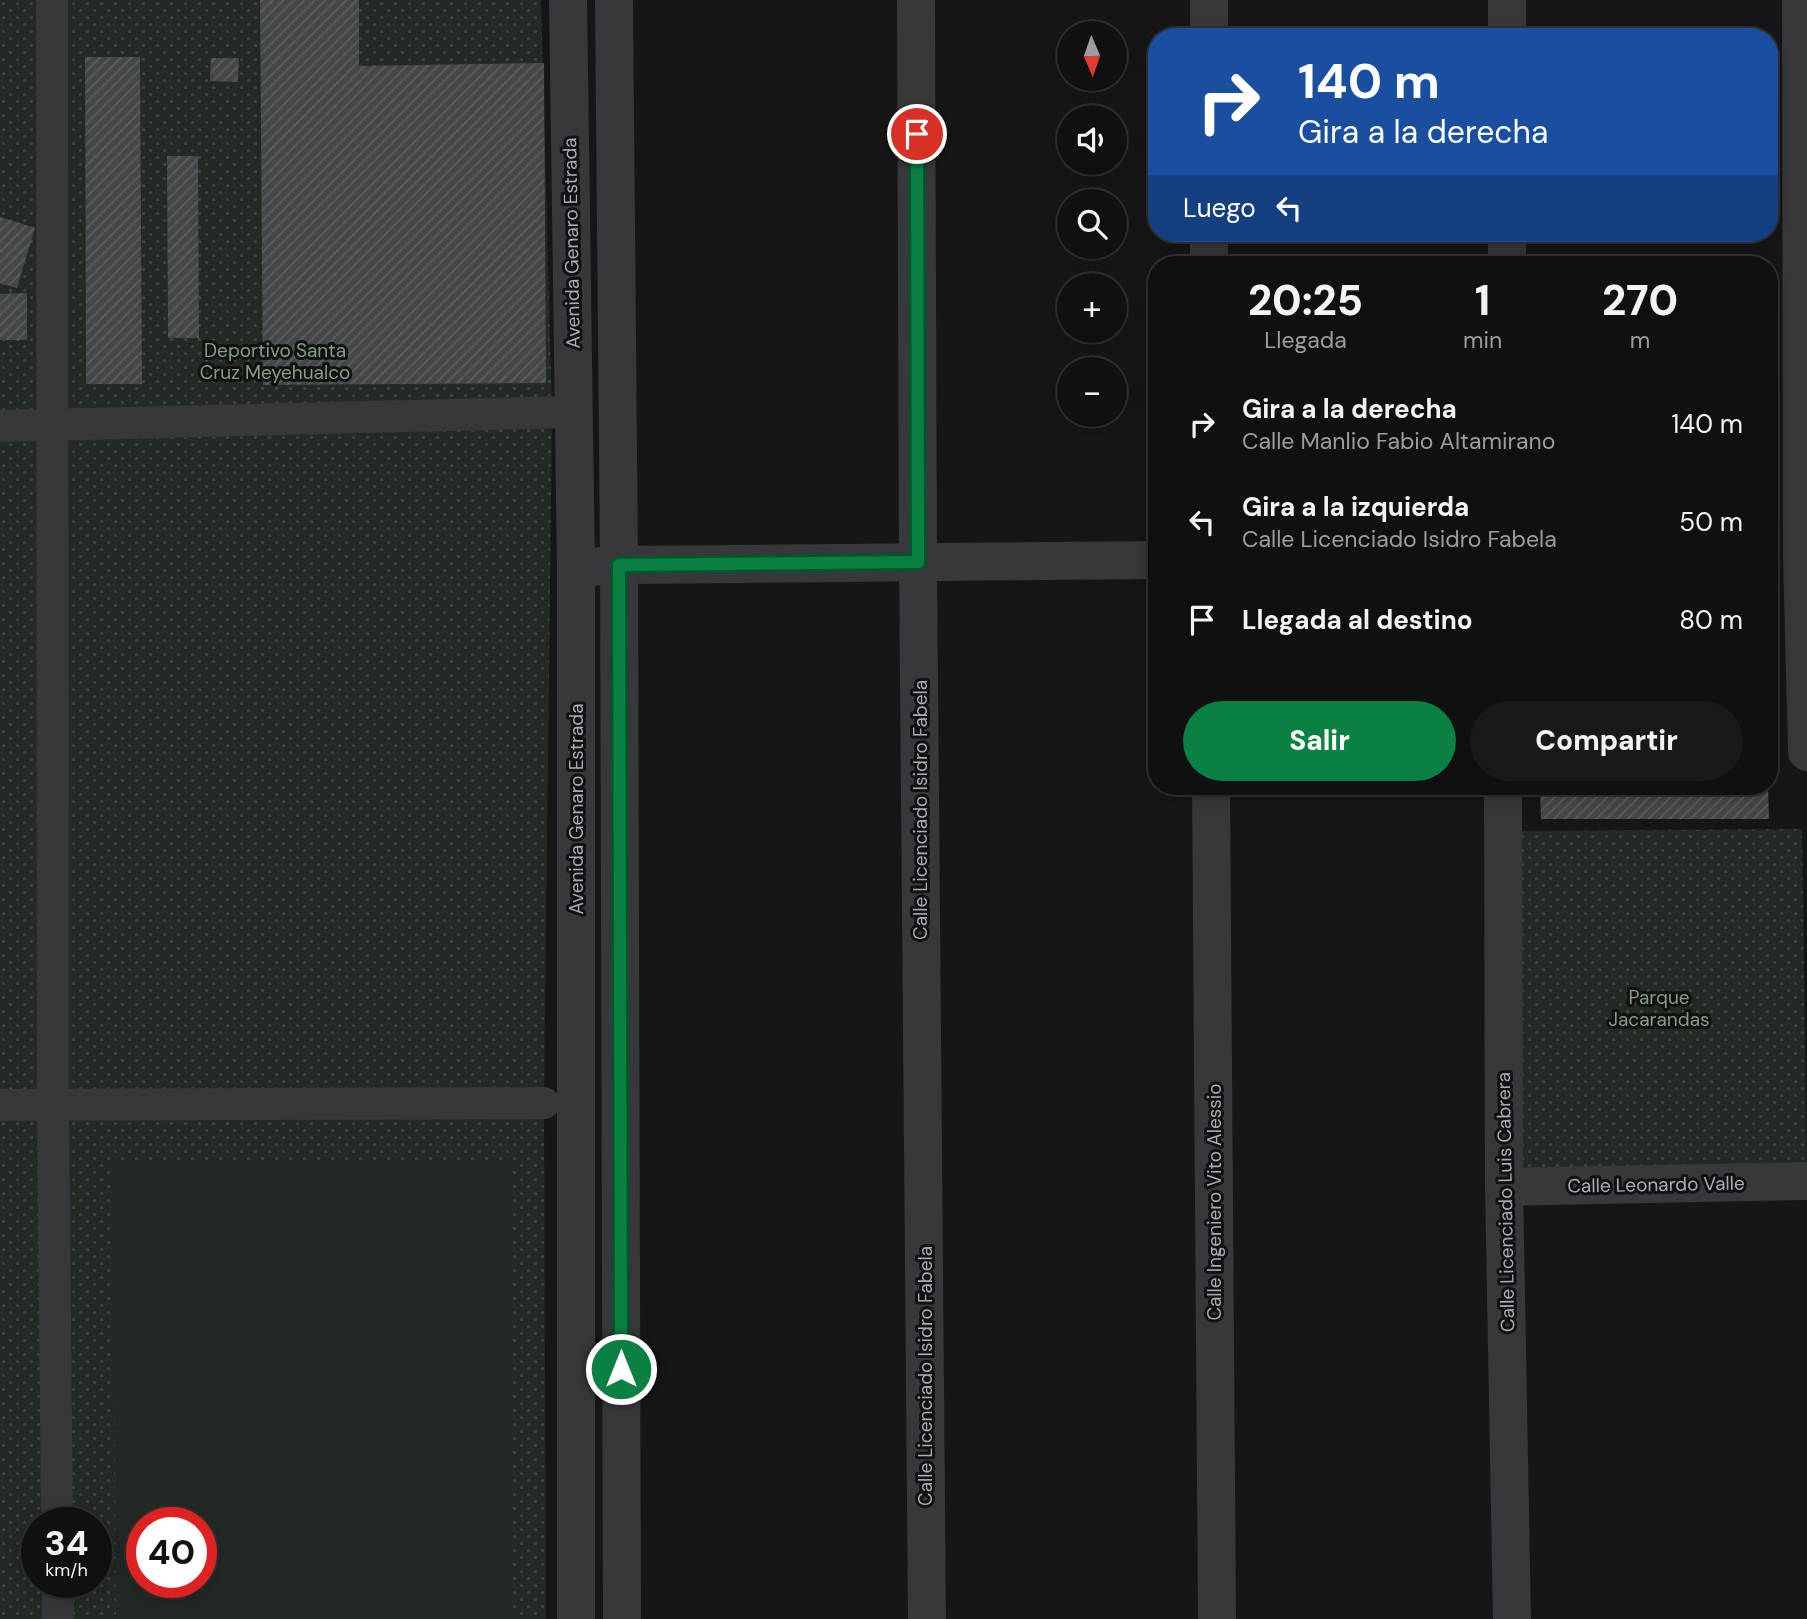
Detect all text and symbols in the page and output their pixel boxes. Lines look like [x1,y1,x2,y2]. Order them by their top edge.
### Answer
north arrow [1057,21,1127,91]
map controls [1057,21,1127,427]
text: 140 m [1298,49,1440,113]
icon: right [1183,56,1274,147]
pin [887,104,947,164]
button: sound [1057,105,1127,175]
text: Gira a la derecha [1298,111,1548,153]
icon: arrive [898,115,936,153]
street label: Avenida Genaro Estrada [557,137,586,349]
button: search [1057,189,1127,259]
icon: left [1270,189,1308,227]
text: Luego [1183,191,1256,225]
button: + [1057,273,1127,343]
text: 20:25 [1248,273,1363,328]
text: 1 [1475,273,1490,328]
text: 270 [1602,273,1678,328]
text: Llegada [1264,325,1347,355]
text: min [1463,325,1502,355]
text: m [1630,325,1650,355]
park label: Deportivo Santa Cruz Meyehualco [200,338,350,385]
button: − [1057,357,1127,427]
text: Gira a la derecha [1242,392,1457,426]
icon: right [1183,405,1221,443]
text: 140 m [1671,407,1743,441]
text: Calle Manlio Fabio Altamirano [1242,426,1555,456]
text: Gira a la izquierda [1242,490,1469,524]
icon: left [1183,503,1221,541]
text: 50 m [1679,505,1743,539]
text: Calle Licenciado Isidro Fabela [1242,524,1557,554]
icon: arrive [1183,601,1221,639]
text: Llegada al destino [1242,603,1473,637]
text: 80 m [1679,603,1743,637]
street label: Calle Licenciado Isidro Fabela [908,680,933,940]
button: Salir [1183,701,1456,781]
button: Compartir [1470,701,1743,781]
street label: Avenida Genaro Estrada [564,703,589,915]
park label: Parque Jacarandas [1608,985,1710,1032]
street label: Calle Licenciado Luis Cabrera [1491,1072,1520,1332]
street label: Calle Ingeniero Vito Alessio [1202,1083,1227,1321]
street label: Calle Leonardo Valle [1567,1170,1745,1199]
street label: Calle Licenciado Isidro Fabela [913,1246,938,1506]
position arrow [584,1332,658,1406]
speed limit sign: 40 [126,1507,217,1598]
text: 34 [45,1520,88,1566]
text: km/h [45,1558,88,1582]

